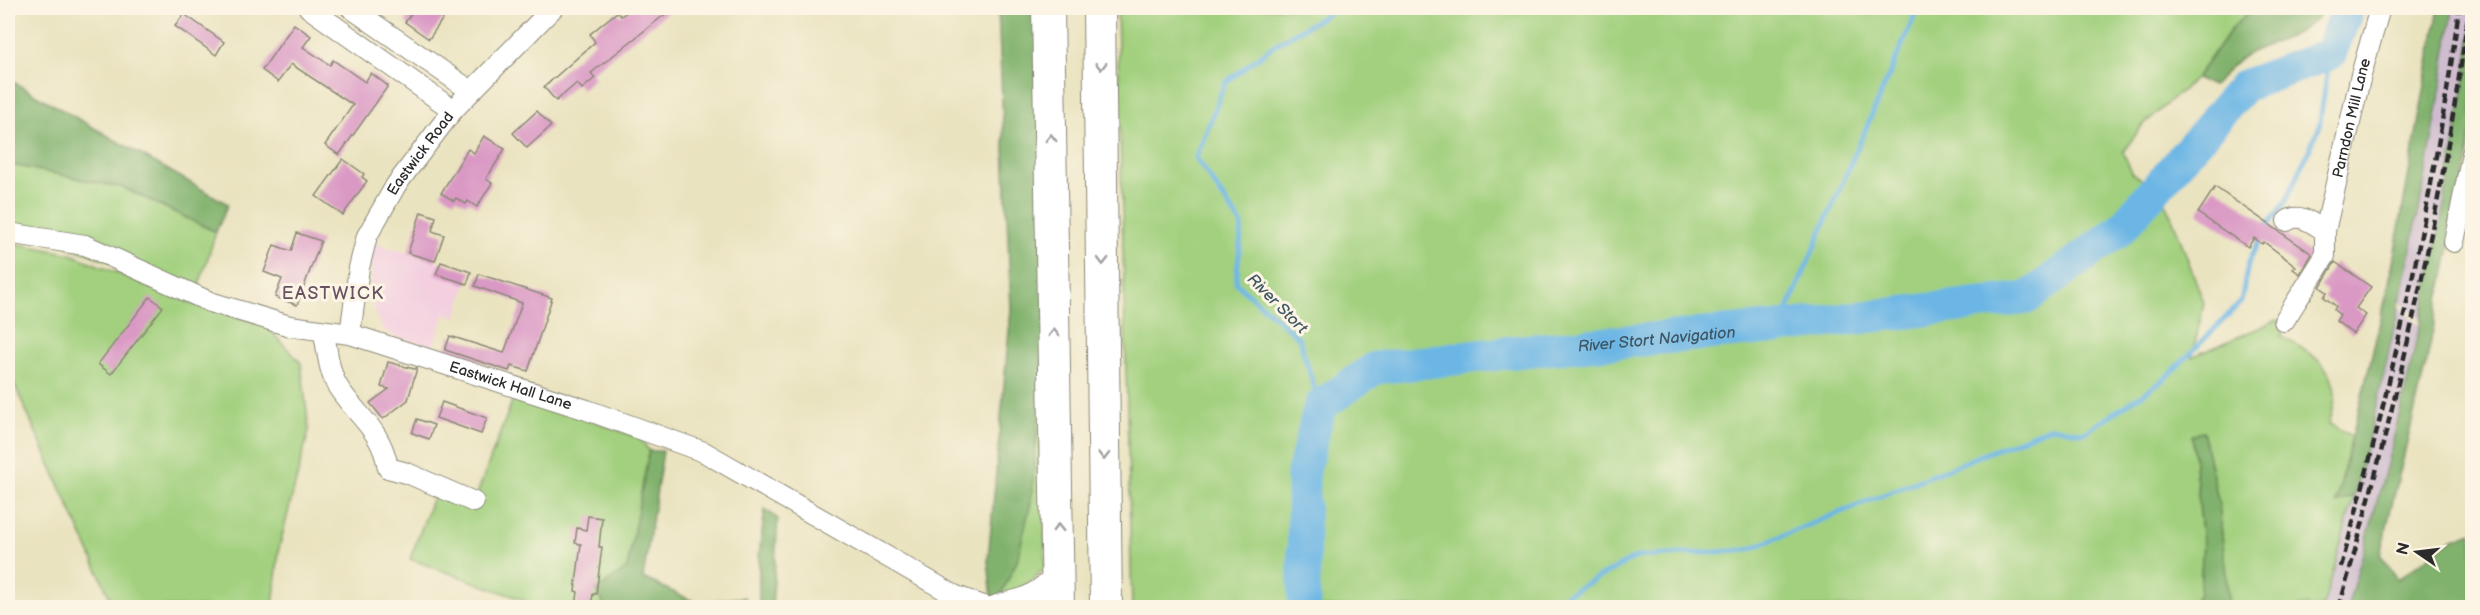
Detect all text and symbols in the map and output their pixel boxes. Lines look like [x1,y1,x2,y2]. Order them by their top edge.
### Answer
street label: Parndon Mill Lane [2329,56,2375,180]
one-way arrow [1095,61,1107,70]
street label: Eastwick Road [383,108,458,199]
one-way arrow [1044,134,1057,143]
one-way arrow [1097,256,1109,265]
water label: River Stort [1243,270,1312,339]
district label: EASTWICK [282,283,384,304]
water label: River Stort Navigation [1577,323,1736,357]
one-way arrow [1048,329,1061,338]
street label: Eastwick Hall Lane [447,357,574,415]
one-way arrow [1098,451,1110,460]
north arrow [2387,522,2447,582]
one-way arrow [1052,524,1064,533]
text: N [2393,541,2415,557]

